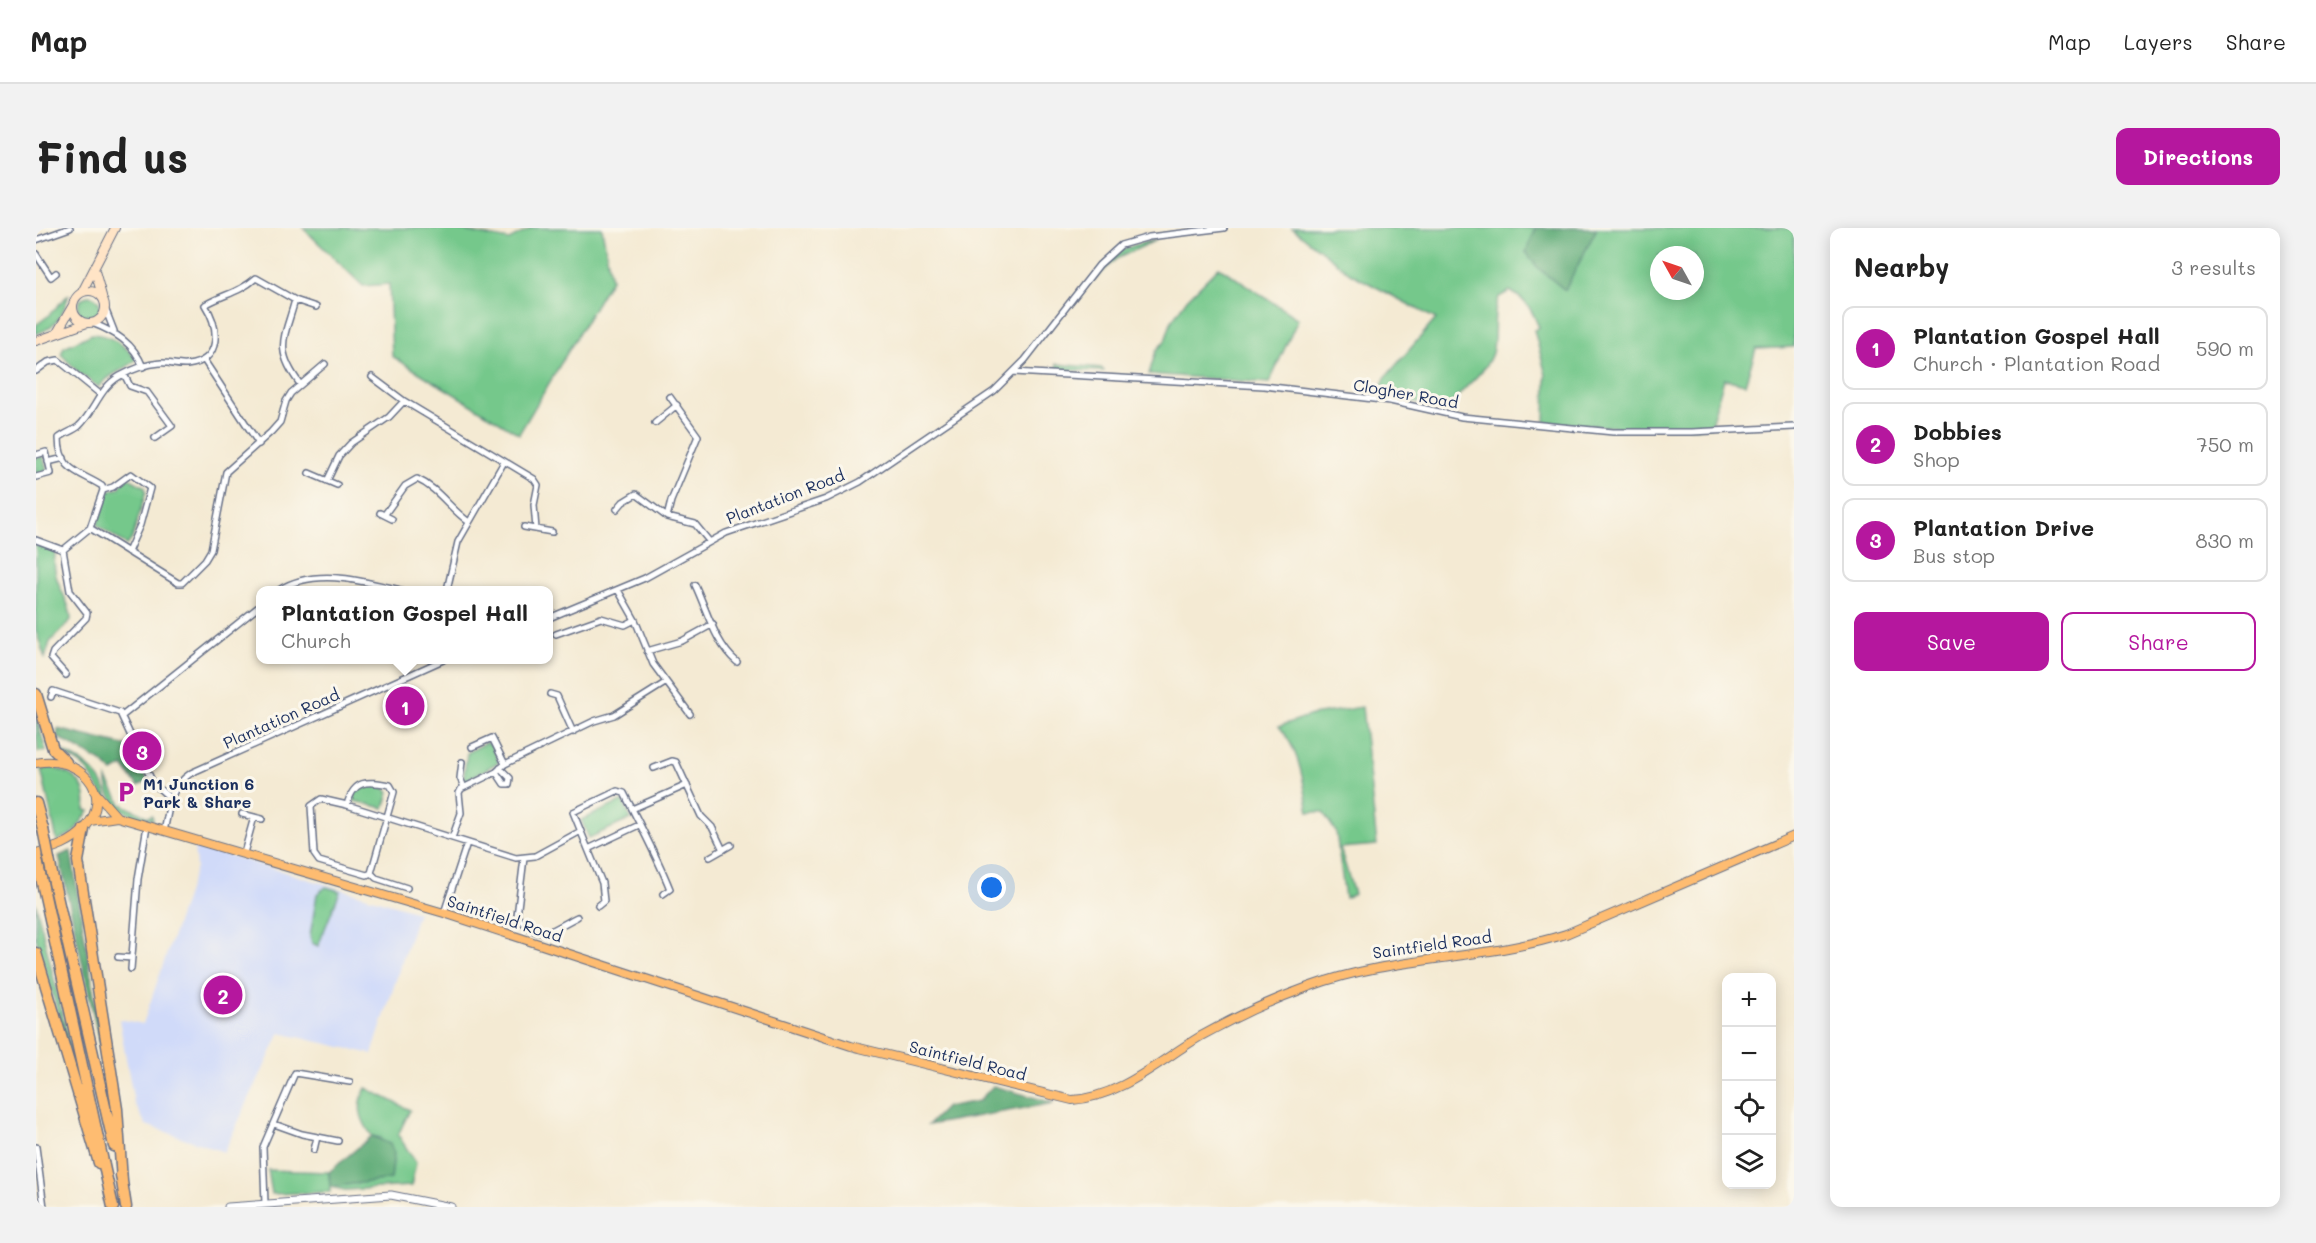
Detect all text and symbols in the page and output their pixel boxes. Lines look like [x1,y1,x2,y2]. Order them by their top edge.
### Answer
text: Map [30,23,87,59]
text: Map [2048,28,2091,55]
text: Layers [2124,28,2193,55]
text: Share [2226,28,2286,55]
button: Directions [2116,128,2280,185]
text: Find us [36,129,188,184]
north arrow [1650,246,1704,300]
text: Nearby [1854,250,1949,284]
text: 3 results [2171,254,2256,280]
text: Plantation Gospel Hall [1913,321,2160,350]
text: 1 [1871,335,1880,361]
text: 590 m [2196,335,2254,361]
text: Church · Plantation Road [1913,350,2160,376]
street label: Clogher Road [1352,373,1460,413]
text: Dobbies [1913,417,2002,446]
text: 2 [1870,431,1881,457]
text: 750 m [2197,431,2254,457]
text: Shop [1913,446,1960,472]
street label: Plantation Road [723,464,847,528]
text: Plantation Drive [1913,513,2094,542]
text: 3 [1870,527,1882,553]
text: 830 m [2196,527,2254,553]
text: Bus stop [1913,542,1995,568]
popup [256,586,553,664]
text: Plantation Gospel Hall [281,598,528,627]
button: Save [1854,612,2049,671]
button: Share [2061,612,2256,671]
text: Church [281,627,351,653]
street label: Plantation Road [220,683,342,753]
pin: 1 [386,684,424,728]
pin: 3 [122,728,162,774]
place label: M1 Junction 6 Park & Share [143,773,254,812]
parking icon: M1 Junction 6 Park & Share [114,780,138,804]
your location [977,873,1006,902]
street label: Saintfield Road [445,889,565,947]
street label: Saintfield Road [1371,925,1493,963]
pin: 2 [204,972,243,1017]
map controls [1722,973,1776,1189]
button: + [1722,973,1776,1027]
button: − [1722,1027,1776,1081]
street label: Saintfield Road [907,1035,1029,1085]
button: locate [1722,1081,1776,1135]
button: layers [1722,1135,1776,1189]

